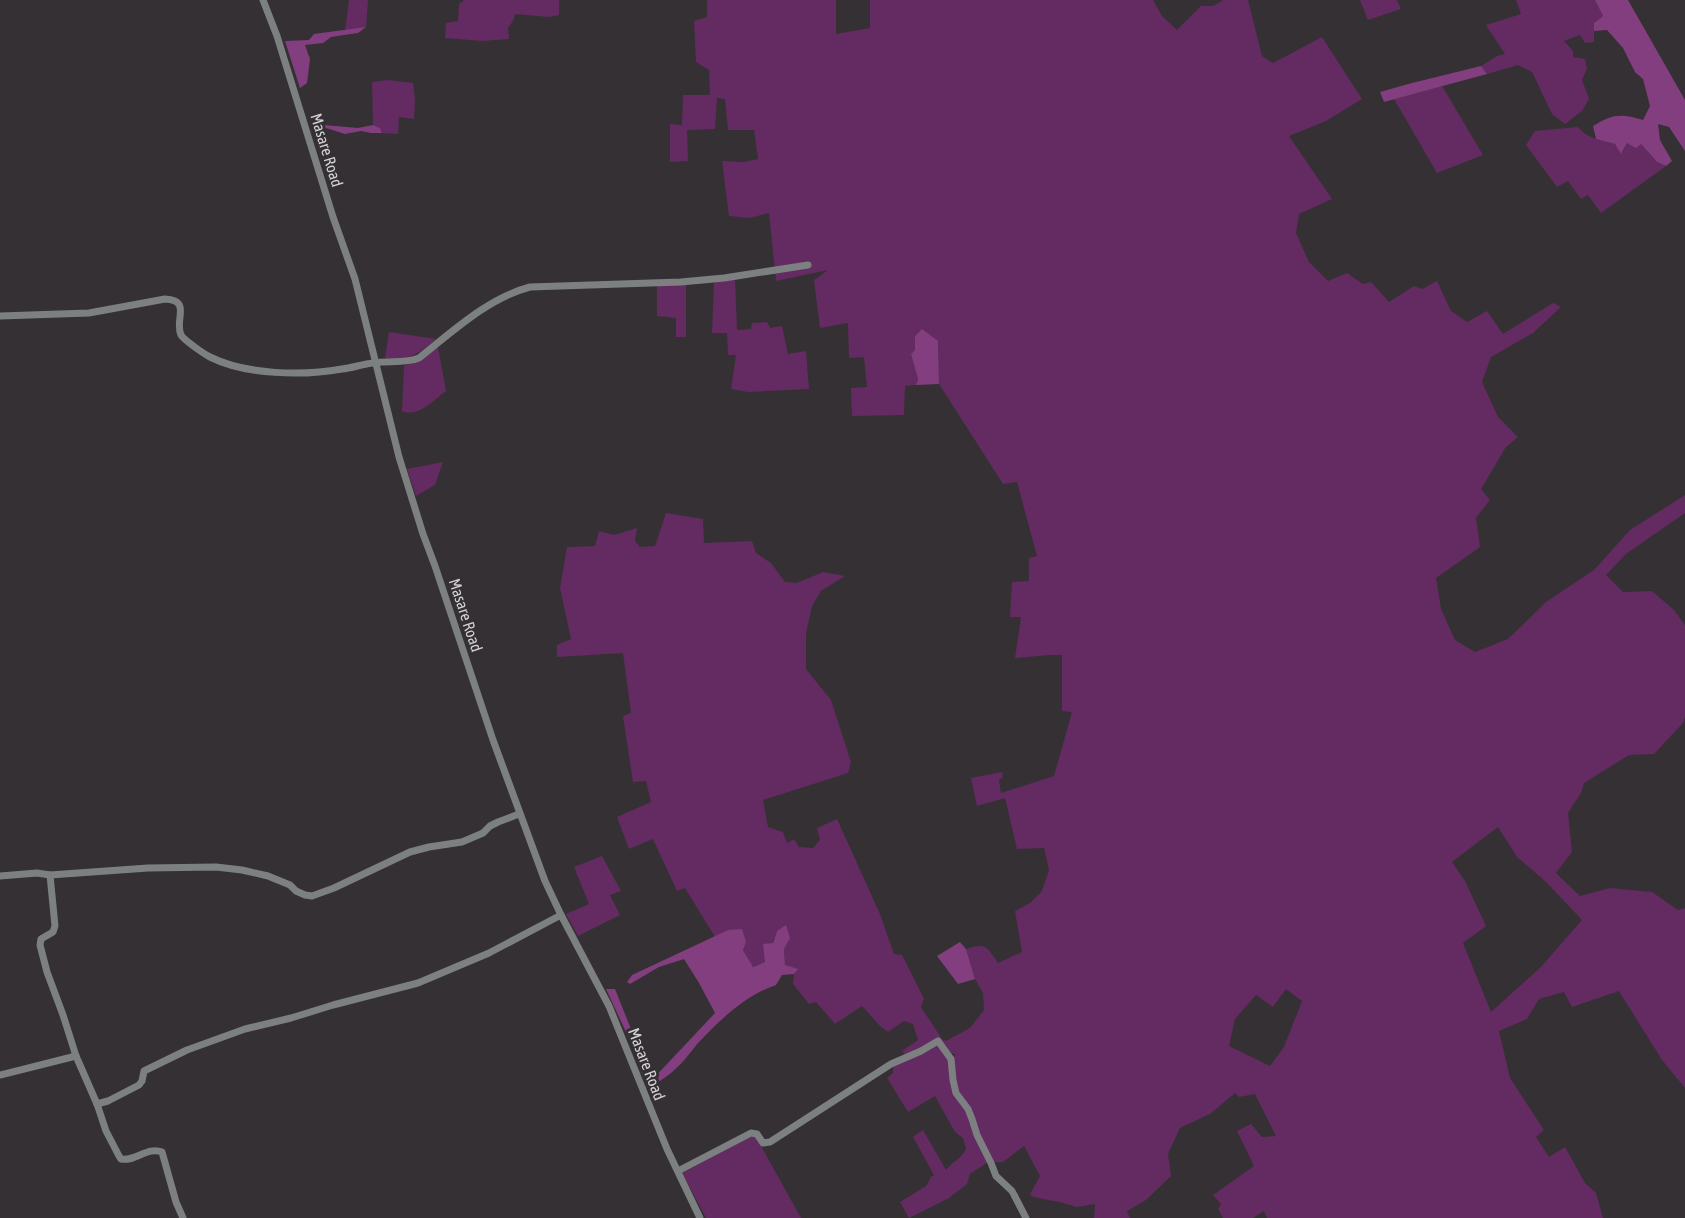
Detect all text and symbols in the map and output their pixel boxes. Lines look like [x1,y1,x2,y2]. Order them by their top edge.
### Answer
street label: Masare Road [307,111,347,189]
street label: Masare Road [446,576,486,654]
street label: Masare Road [625,1025,669,1103]

